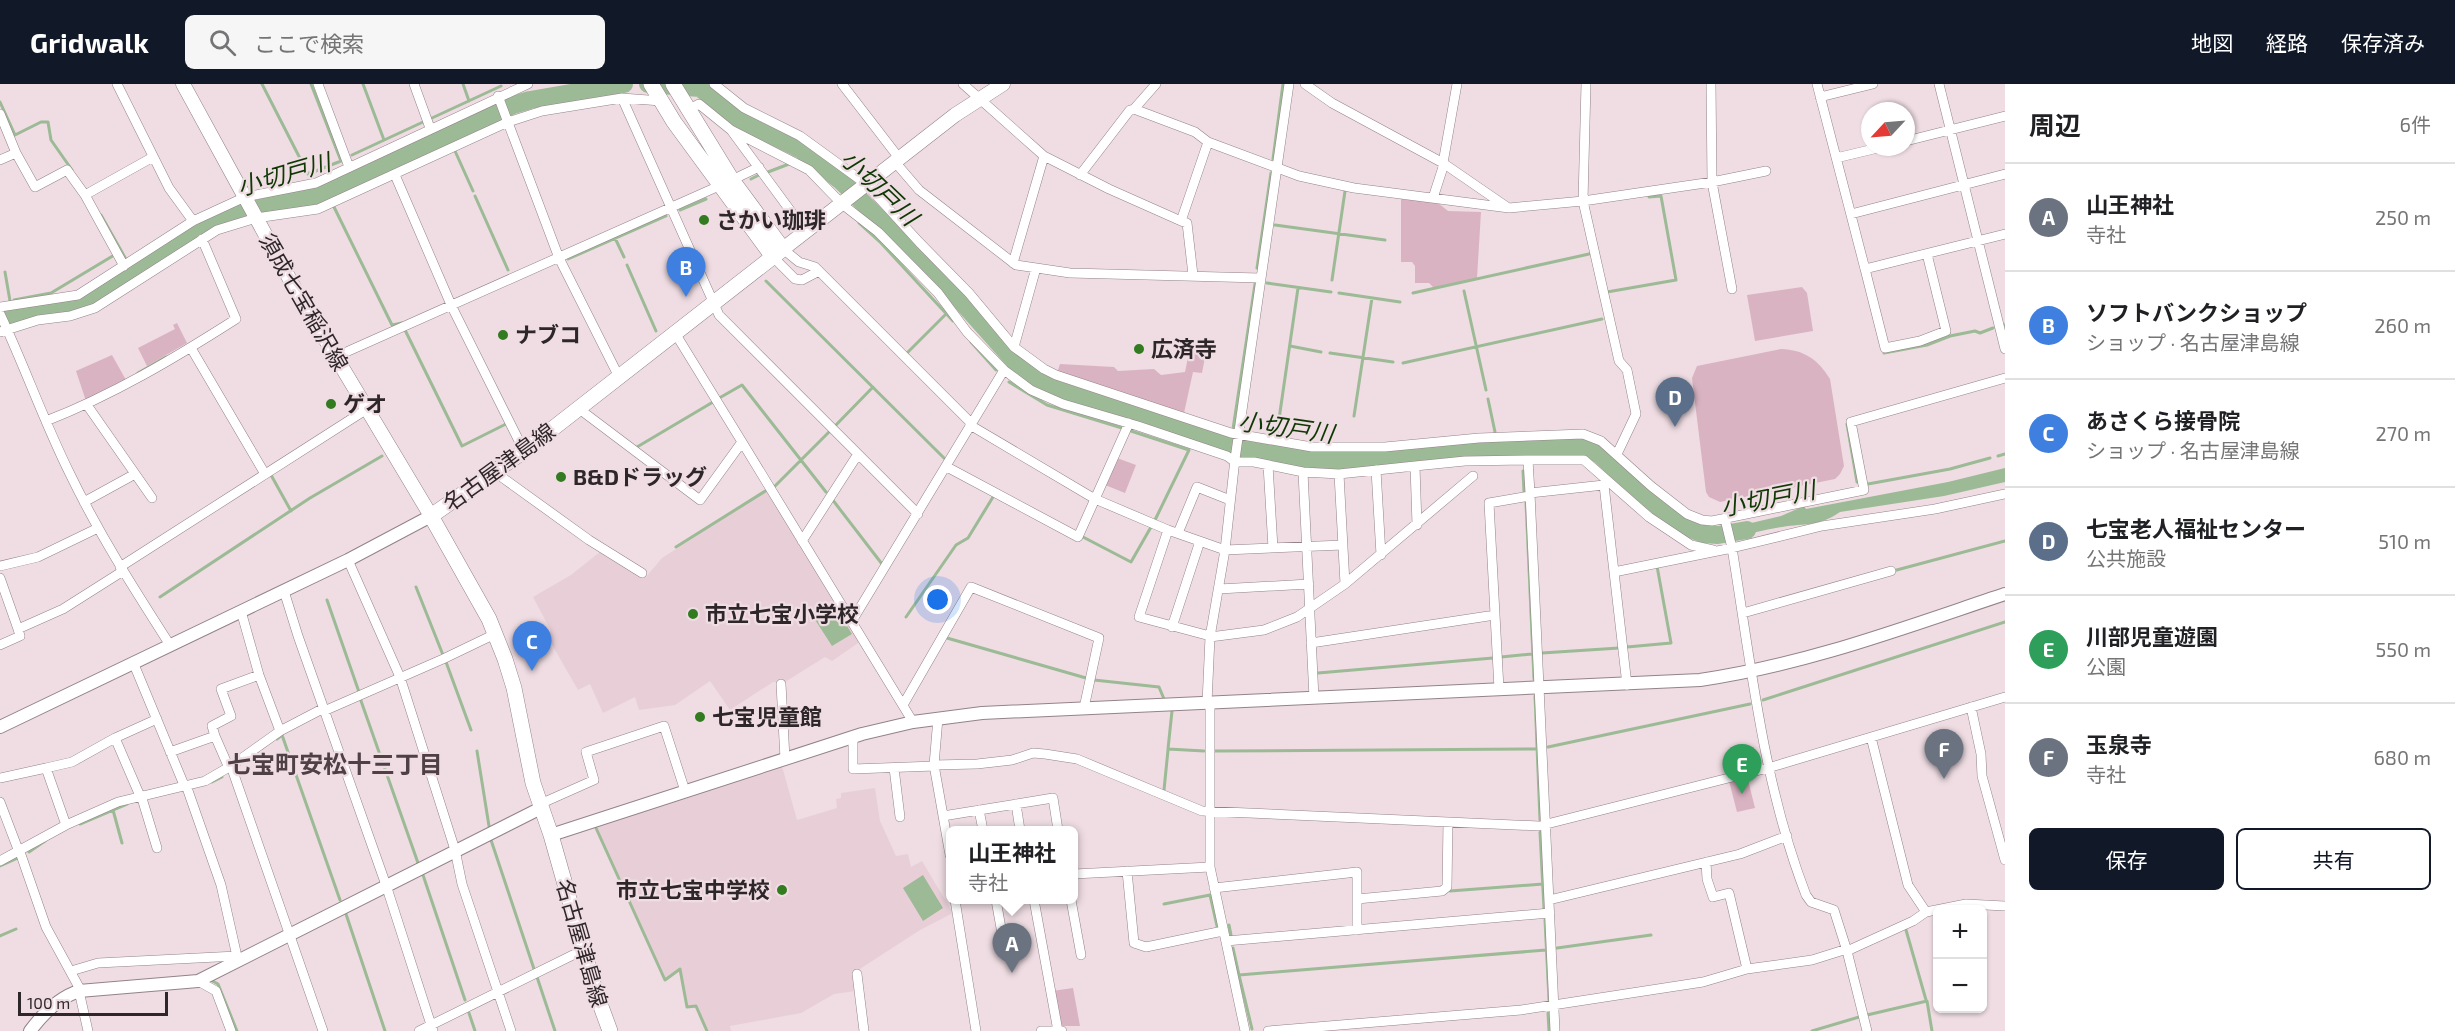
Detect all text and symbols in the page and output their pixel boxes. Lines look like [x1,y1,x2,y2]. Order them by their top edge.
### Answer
search box [185,15,605,69]
text: Gridwalk [30,25,149,59]
icon: search [206,26,239,59]
text: ここで検索 [254,30,364,56]
text: 地図 [2191,30,2233,55]
text: 経路 [2266,30,2308,55]
text: 保存済み [2341,30,2425,55]
north arrow [1861,102,1915,156]
text: 周辺 [2029,109,2081,140]
text: 6件 [2400,112,2431,136]
water label: 小切戸川 [835,143,927,233]
water label: 小切戸川 [233,146,337,201]
text: 山王神社 [2086,191,2174,217]
text: A [2042,205,2055,229]
text: 250 m [2375,205,2431,229]
place label: さかい珈琲 [716,206,826,232]
marker: さかい珈琲 [697,213,711,227]
text: 寺社 [2086,222,2126,246]
street label: 須成七宝稲沢線 [255,228,355,375]
pin: B [666,248,706,297]
text: ソフトバンクショップ [2086,299,2307,325]
text: B [2042,313,2055,337]
text: 260 m [2374,313,2431,337]
place label: ナブコ [515,321,581,347]
marker: ナブコ [496,328,510,342]
text: ショップ · 名古屋津島線 [2086,330,2300,354]
place label: 広済寺 [1151,335,1217,361]
marker: 広済寺 [1132,342,1146,356]
pin: D [1656,378,1694,427]
place label: ゲオ [343,390,387,416]
marker: ゲオ [324,397,338,411]
water label: 小切戸川 [1237,405,1339,448]
text: あさくら接骨院 [2086,407,2240,433]
street label: 名古屋津島線 [437,417,559,516]
text: C [2043,421,2054,445]
text: 270 m [2375,421,2431,445]
text: ショップ · 名古屋津島線 [2086,438,2300,462]
place label: B&Dドラッグ [573,463,707,489]
marker: B&Dドラッグ [554,470,568,484]
water label: 小切戸川 [1718,474,1821,521]
text: 七宝老人福祉センター [2086,515,2306,541]
text: D [2042,529,2055,553]
text: 510 m [2378,529,2431,553]
text: 公共施設 [2086,546,2166,570]
your location [923,585,952,614]
place label: 市立七宝小学校 [705,600,859,626]
marker: 市立七宝小学校 [686,607,700,621]
pin: C [512,622,552,671]
text: 川部児童遊園 [2086,623,2218,649]
text: E [2043,637,2054,661]
text: 550 m [2376,637,2431,661]
text: 公園 [2086,654,2126,678]
place label: 七宝児童館 [712,703,822,729]
marker: 七宝児童館 [693,710,707,724]
pin: F [1924,730,1964,779]
text: 玉泉寺 [2086,731,2152,757]
pin: E [1722,744,1762,794]
text: F [2043,745,2054,769]
text: 680 m [2373,745,2431,769]
district label: 七宝町安松十三丁目 [227,749,443,778]
text: 寺社 [2086,762,2126,786]
popup [946,826,1078,904]
button: 保存 [2029,828,2224,890]
button: 共有 [2236,828,2431,890]
text: 山王神社 [968,839,1056,865]
text: 寺社 [968,870,1008,894]
street label: 名古屋津島線 [552,876,614,1010]
place label: 市立七宝中学校 [616,876,770,902]
marker: 市立七宝中学校 [775,883,789,897]
map controls [1933,905,1987,1013]
button: + [1933,905,1987,959]
pin: A [992,924,1032,973]
button: − [1933,959,1987,1013]
scale bar [18,989,168,1016]
text: 100 m [27,993,70,1012]

